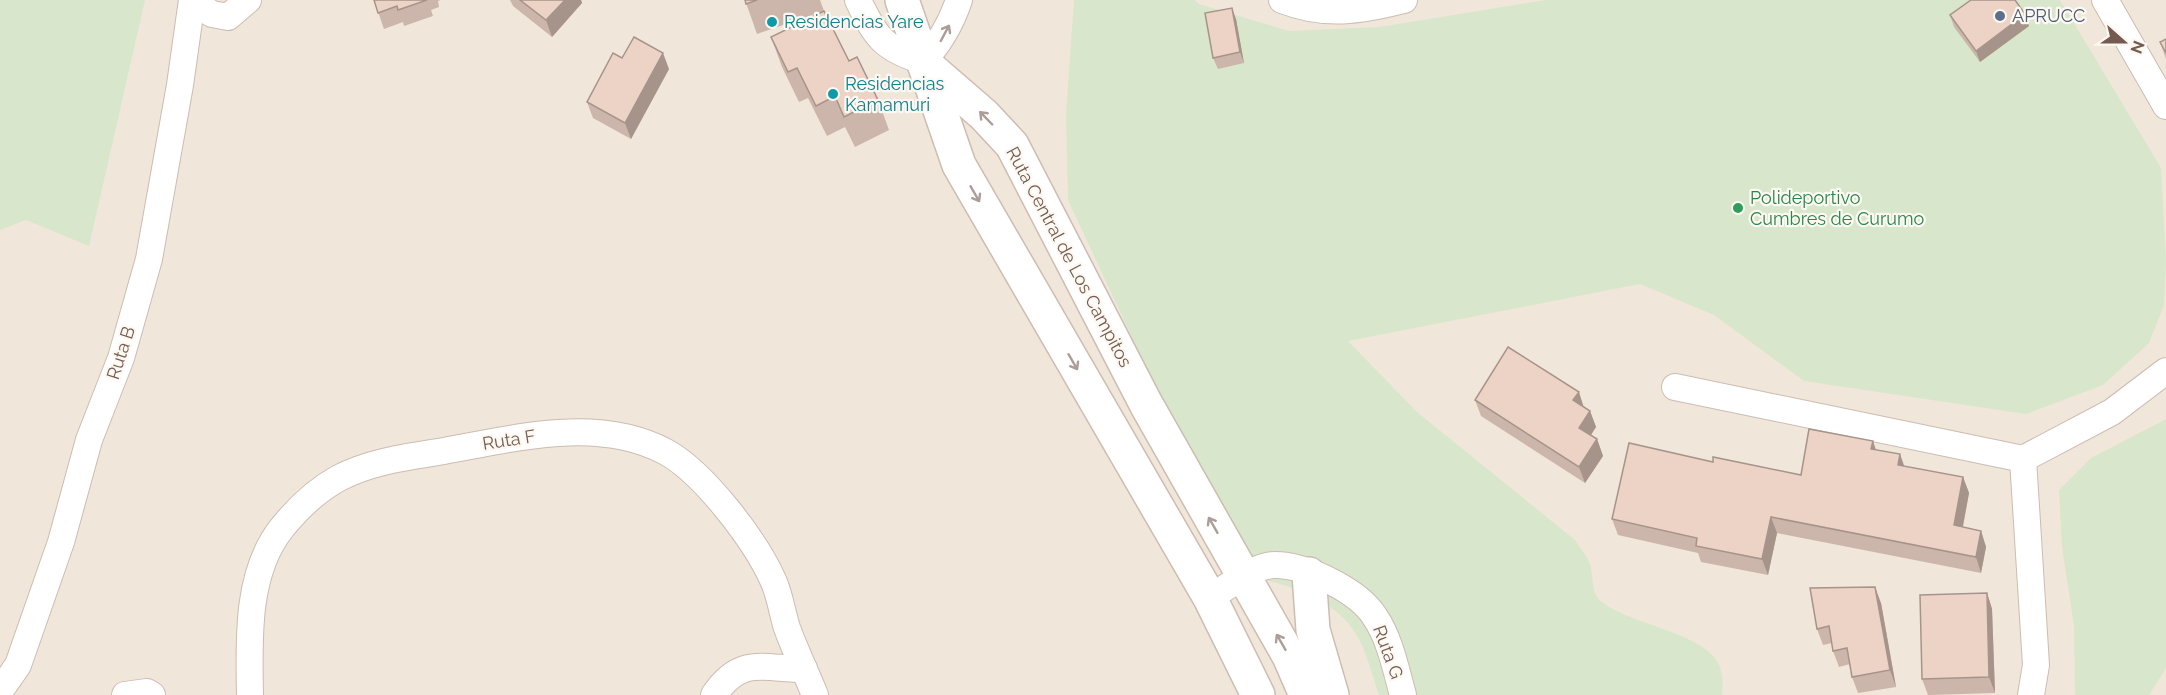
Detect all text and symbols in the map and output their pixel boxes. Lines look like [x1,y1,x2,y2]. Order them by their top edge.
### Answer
place label: APRUCC [2012,5,2085,26]
marker: APRUCC [1993,9,2007,23]
place label: Residencias Yare [784,11,924,32]
north arrow [2094,12,2154,72]
marker: Residencias Yare [765,15,779,29]
one-way arrow [939,25,951,42]
text: N [2126,38,2149,56]
place label: Residencias Kamamuri [845,73,945,115]
marker: Residencias Kamamuri [826,87,840,101]
one-way arrow [979,110,994,125]
street label: Ruta Central de Los Campitos [1002,143,1137,371]
one-way arrow [970,184,981,202]
place label: Polideportivo Cumbres de Curumo [1750,187,1925,229]
marker: Polideportivo Cumbres de Curumo [1731,201,1745,215]
street label: Ruta B [102,324,139,382]
one-way arrow [1067,353,1079,370]
street label: Ruta F [481,425,537,454]
one-way arrow [1207,517,1219,534]
street label: Ruta G [1369,622,1408,682]
one-way arrow [1275,634,1287,651]

